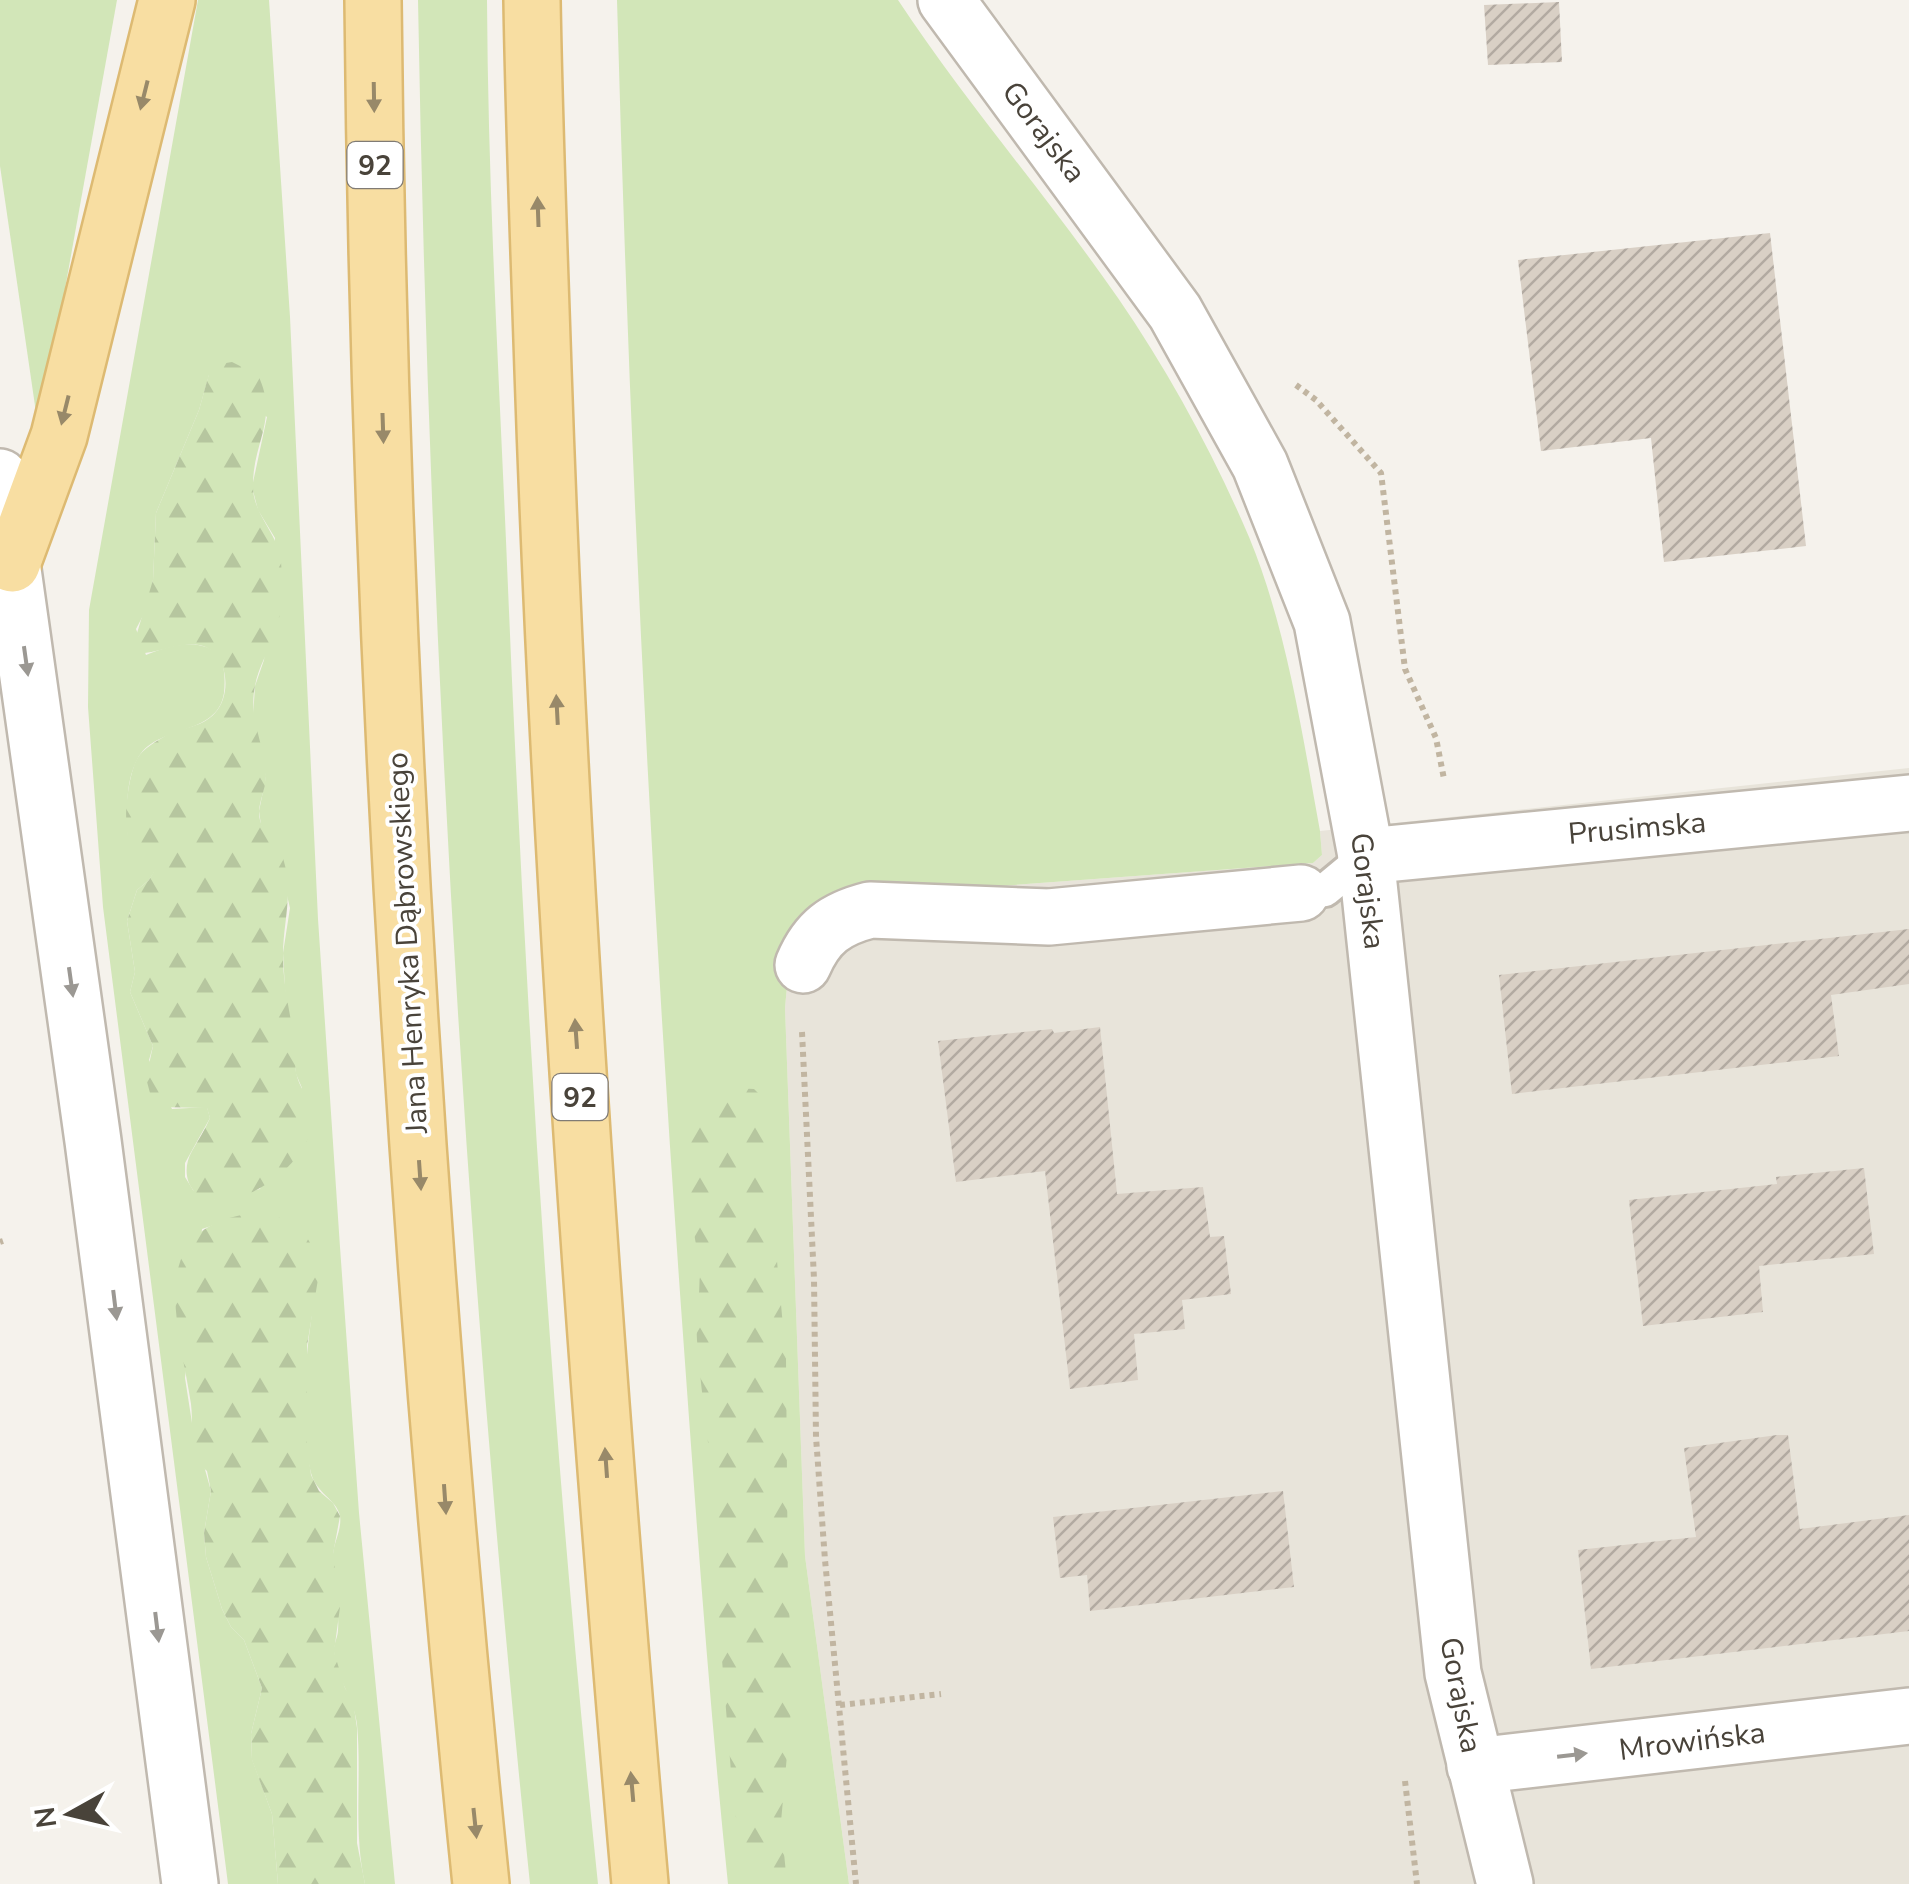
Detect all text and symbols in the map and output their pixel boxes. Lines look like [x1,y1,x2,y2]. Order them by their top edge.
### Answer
street label: Gorajska [992,73,1095,191]
one-way arrow [136,80,151,111]
one-way arrow [366,82,382,114]
road number: 92 [348,142,402,188]
one-way arrow [530,195,546,227]
one-way arrow [57,395,72,426]
one-way arrow [375,412,391,444]
one-way arrow [18,645,34,677]
one-way arrow [549,693,565,725]
street label: Jana Henryka Dąbrowskiego [377,751,438,1136]
street label: Prusimska [1566,802,1708,855]
street label: Gorajska [1340,830,1395,952]
one-way arrow [64,967,80,999]
one-way arrow [568,1017,584,1049]
road number: 92 [552,1074,608,1120]
one-way arrow [412,1160,428,1192]
one-way arrow [107,1289,123,1321]
one-way arrow [598,1446,614,1478]
one-way arrow [437,1484,453,1516]
one-way arrow [149,1611,165,1643]
street label: Gorajska [1429,1634,1492,1757]
street label: Mrowińska [1617,1712,1768,1771]
one-way arrow [1556,1747,1588,1763]
north arrow [20,1764,120,1864]
one-way arrow [623,1770,639,1802]
text: N [26,1804,67,1830]
one-way arrow [467,1807,483,1839]

